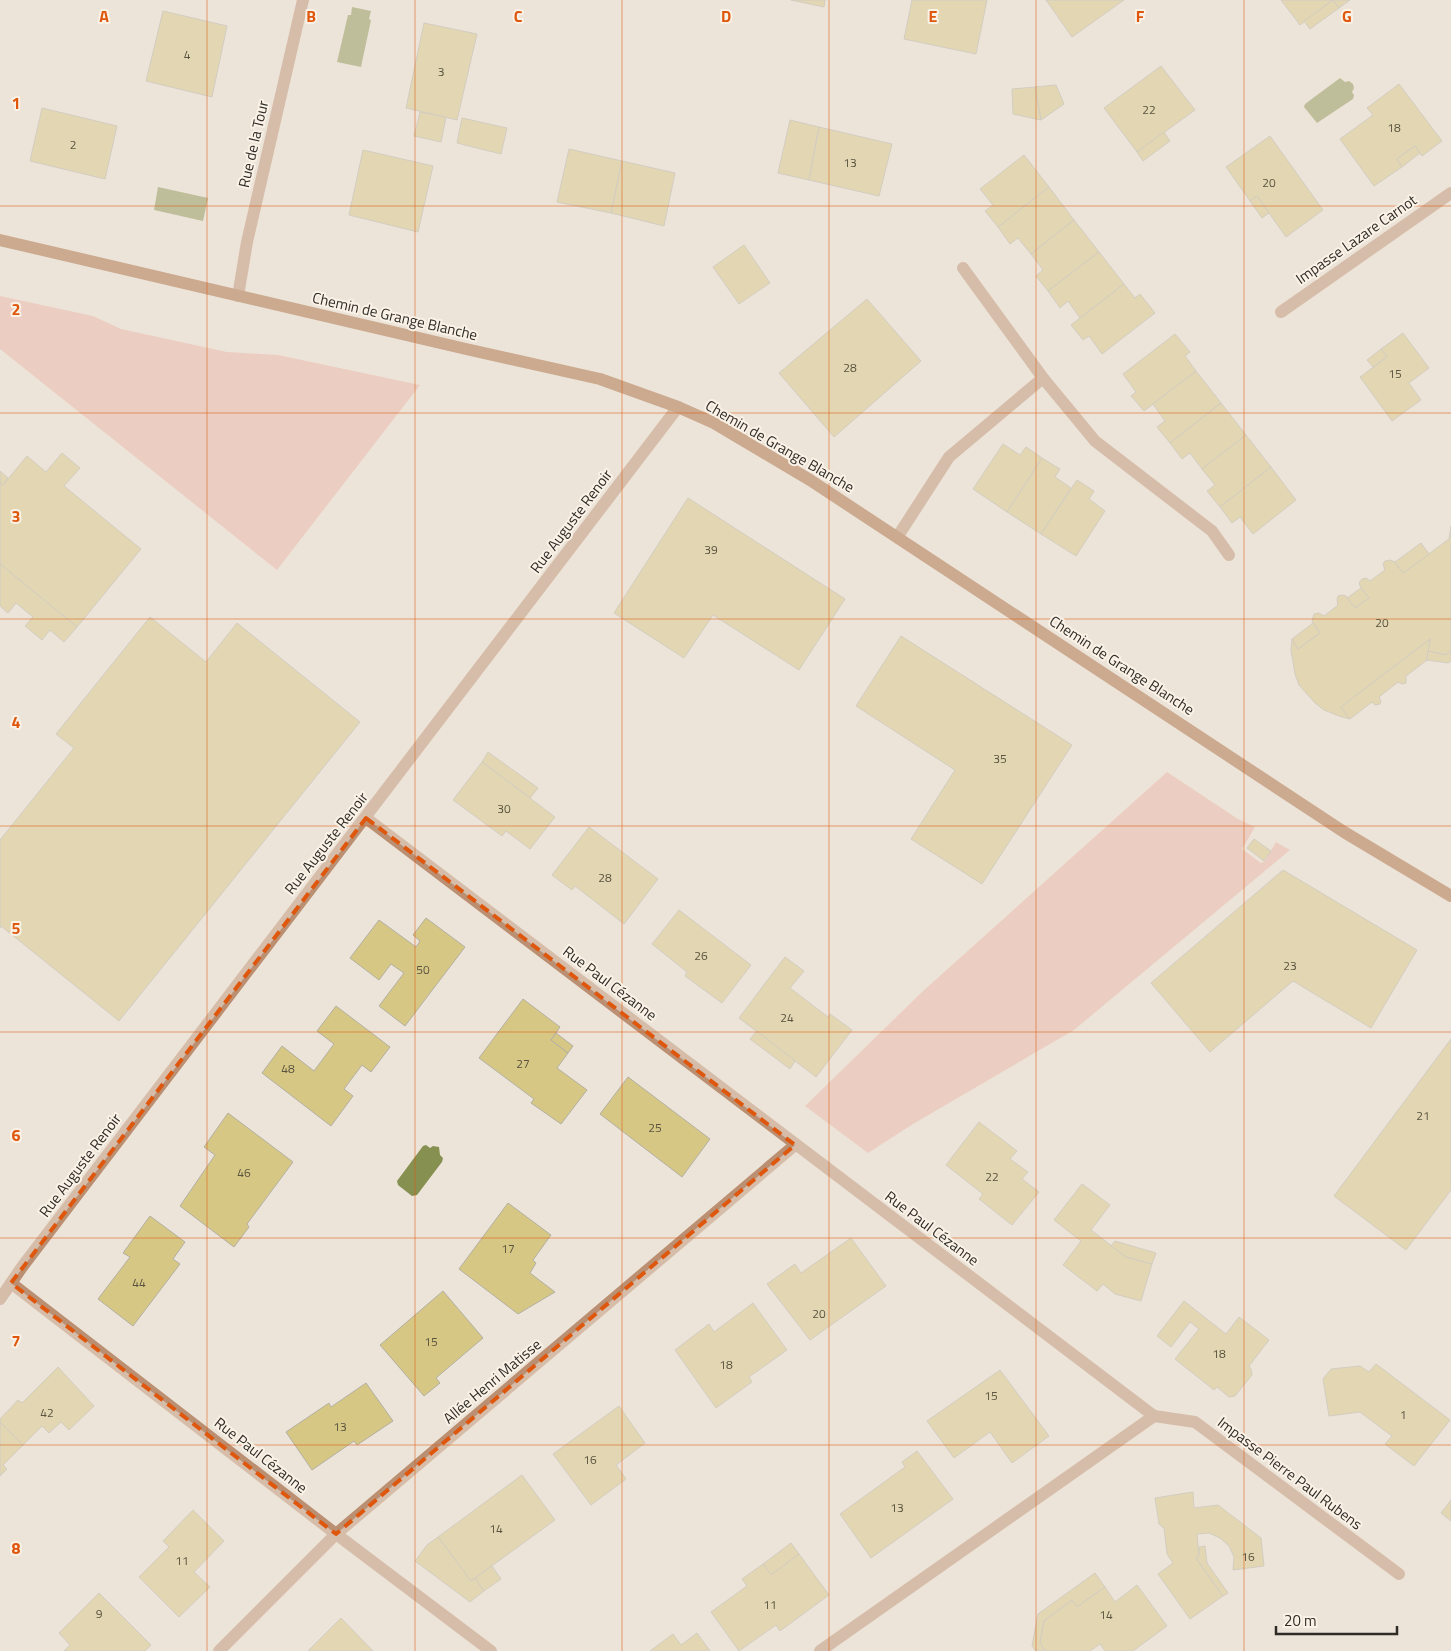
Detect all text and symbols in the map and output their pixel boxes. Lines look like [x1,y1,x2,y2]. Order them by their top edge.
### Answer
text: A [99,4,109,28]
text: B [306,4,316,28]
text: C [514,4,523,28]
text: D [721,4,731,28]
text: E [929,4,938,28]
text: F [1136,4,1145,28]
text: G [1342,4,1352,28]
house number: 4 [184,45,191,64]
house number: 3 [438,62,444,81]
text: 1 [12,91,20,115]
street label: Rue de la Tour [232,98,274,190]
house number: 22 [1142,100,1156,119]
house number: 18 [1387,118,1401,137]
house number: 2 [70,135,76,154]
house number: 13 [843,153,857,172]
house number: 20 [1262,173,1276,192]
street label: Impasse Lazare Carnot [1291,188,1422,290]
street label: Chemin de Grange Blanche [310,286,480,346]
text: 2 [12,297,20,321]
house number: 28 [843,358,857,377]
house number: 15 [1388,364,1402,383]
street label: Chemin de Grange Blanche [701,394,859,498]
street label: Rue Auguste Renoir [524,464,618,578]
text: 3 [12,504,20,528]
house number: 39 [704,540,718,559]
street label: Chemin de Grange Blanche [1045,609,1199,721]
house number: 20 [1375,613,1389,632]
text: 4 [12,710,21,734]
house number: 35 [993,749,1007,768]
street label: Rue Auguste Renoir [278,787,374,899]
house number: 30 [497,799,511,818]
house number: 28 [598,868,612,887]
text: 5 [12,916,21,940]
street label: Rue Paul Cézanne [558,940,662,1026]
house number: 26 [694,946,708,965]
house number: 23 [1283,956,1297,975]
house number: 50 [416,960,430,979]
house number: 24 [780,1008,794,1027]
house number: 27 [516,1054,530,1073]
house number: 48 [281,1059,295,1078]
house number: 21 [1416,1106,1430,1125]
street label: Rue Auguste Renoir [33,1108,127,1222]
house number: 25 [648,1118,662,1137]
text: 6 [12,1123,21,1147]
house number: 46 [237,1163,251,1182]
house number: 22 [985,1167,999,1186]
street label: Rue Paul Cézanne [880,1185,984,1271]
house number: 17 [501,1239,515,1258]
house number: 44 [132,1273,146,1292]
house number: 20 [812,1304,826,1323]
text: 7 [12,1329,20,1353]
house number: 15 [424,1332,438,1351]
street label: Allée Henri Matisse [438,1333,546,1429]
house number: 18 [1212,1344,1226,1363]
house number: 18 [719,1355,733,1374]
house number: 15 [984,1386,998,1405]
house number: 42 [40,1403,54,1422]
house number: 1 [1400,1405,1406,1424]
street label: Rue Paul Cézanne [210,1411,312,1499]
street label: Impasse Pierre Paul Rubens [1213,1411,1367,1535]
house number: 13 [333,1417,347,1436]
house number: 16 [583,1450,597,1469]
house number: 13 [890,1498,904,1517]
house number: 14 [489,1519,503,1538]
text: 8 [12,1536,21,1560]
house number: 16 [1241,1547,1255,1566]
house number: 11 [175,1551,189,1570]
house number: 11 [763,1595,777,1614]
house number: 9 [96,1604,103,1623]
scale bar [1276,1604,1397,1636]
house number: 14 [1099,1605,1113,1624]
text: 20 m [1284,1609,1317,1632]

